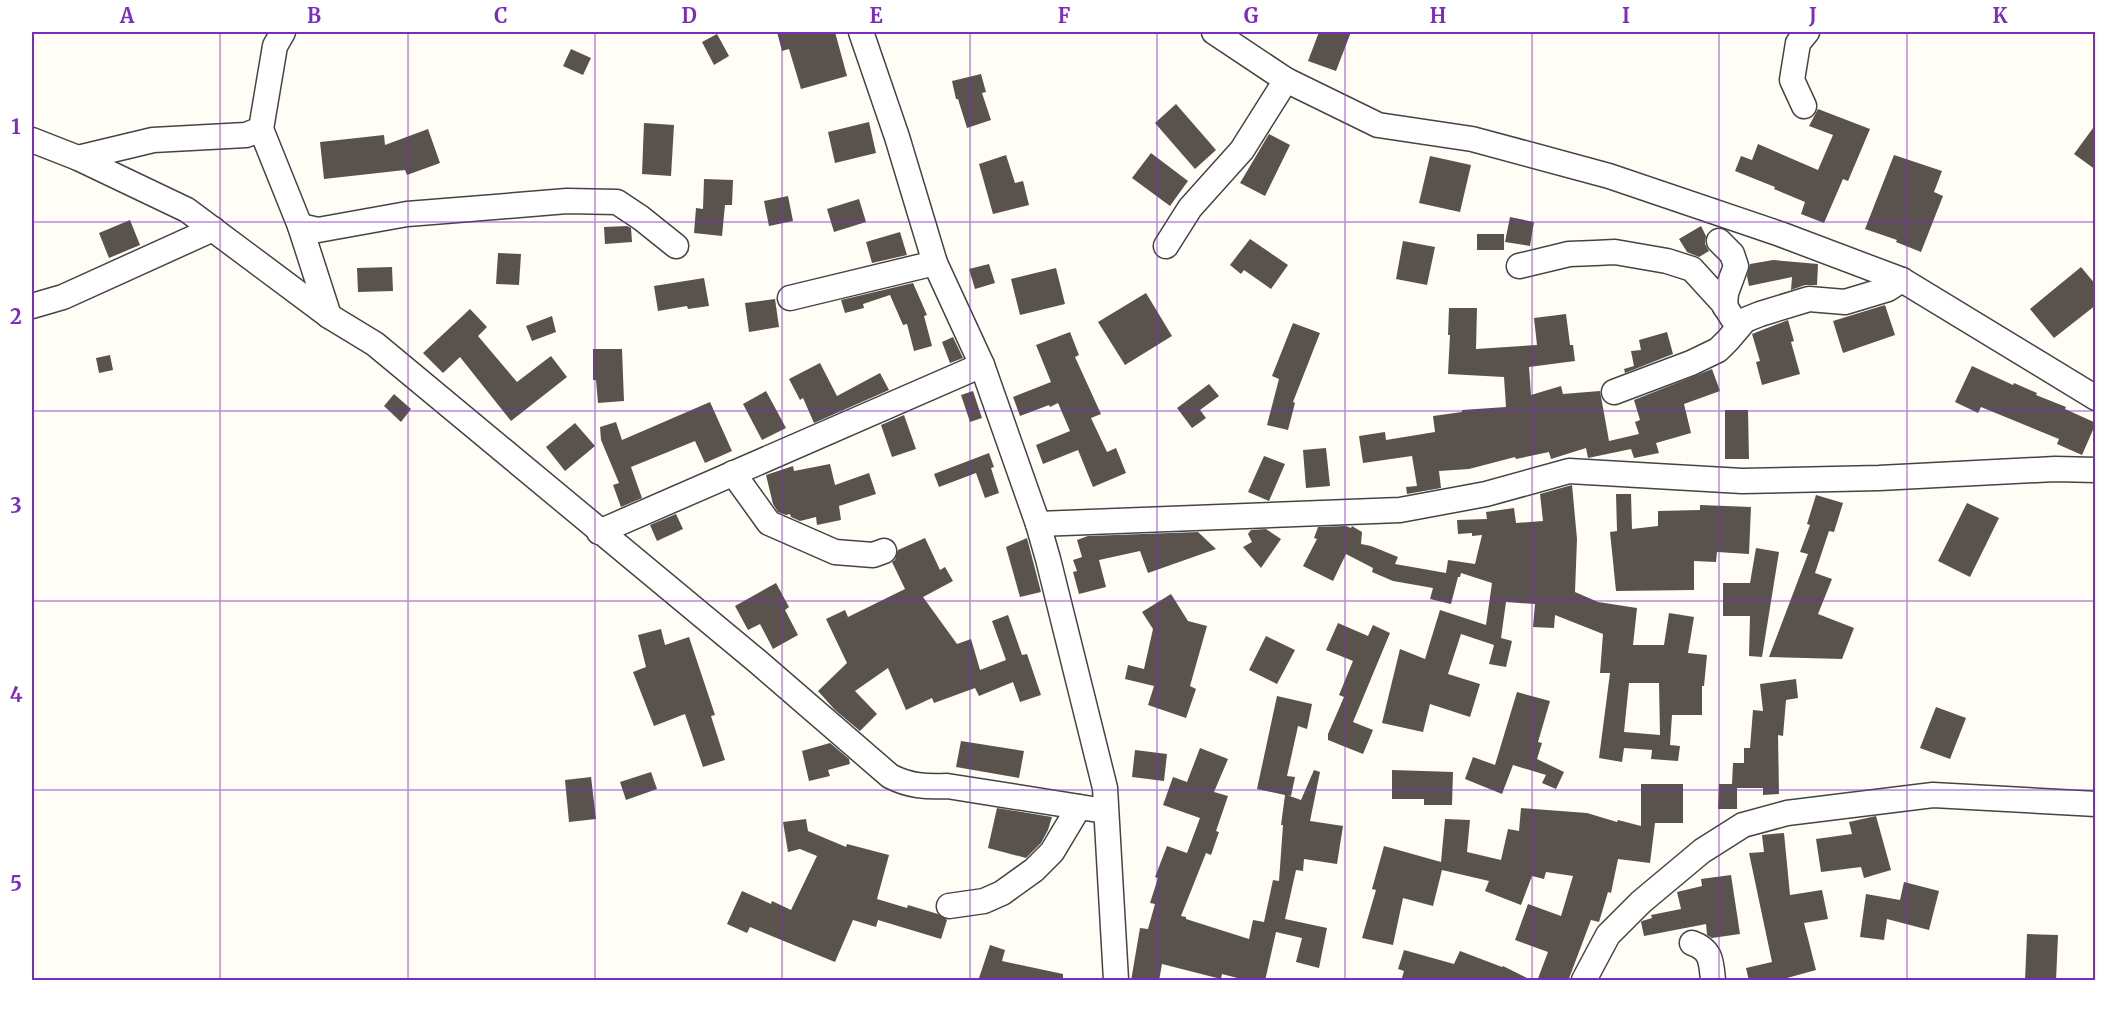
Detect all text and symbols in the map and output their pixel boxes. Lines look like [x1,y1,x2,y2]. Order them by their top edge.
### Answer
text: A [119,3,135,28]
text: B [307,3,321,28]
text: C [494,3,508,28]
text: D [681,3,697,28]
text: E [869,3,883,28]
text: F [1058,3,1071,28]
text: G [1244,3,1259,28]
text: H [1430,3,1446,28]
text: I [1622,3,1630,28]
text: J [1808,3,1817,28]
text: K [1993,3,2008,28]
text: 1 [11,114,21,139]
text: 2 [10,304,22,329]
text: 3 [10,493,22,518]
text: 4 [10,682,23,707]
text: 5 [10,871,22,896]

